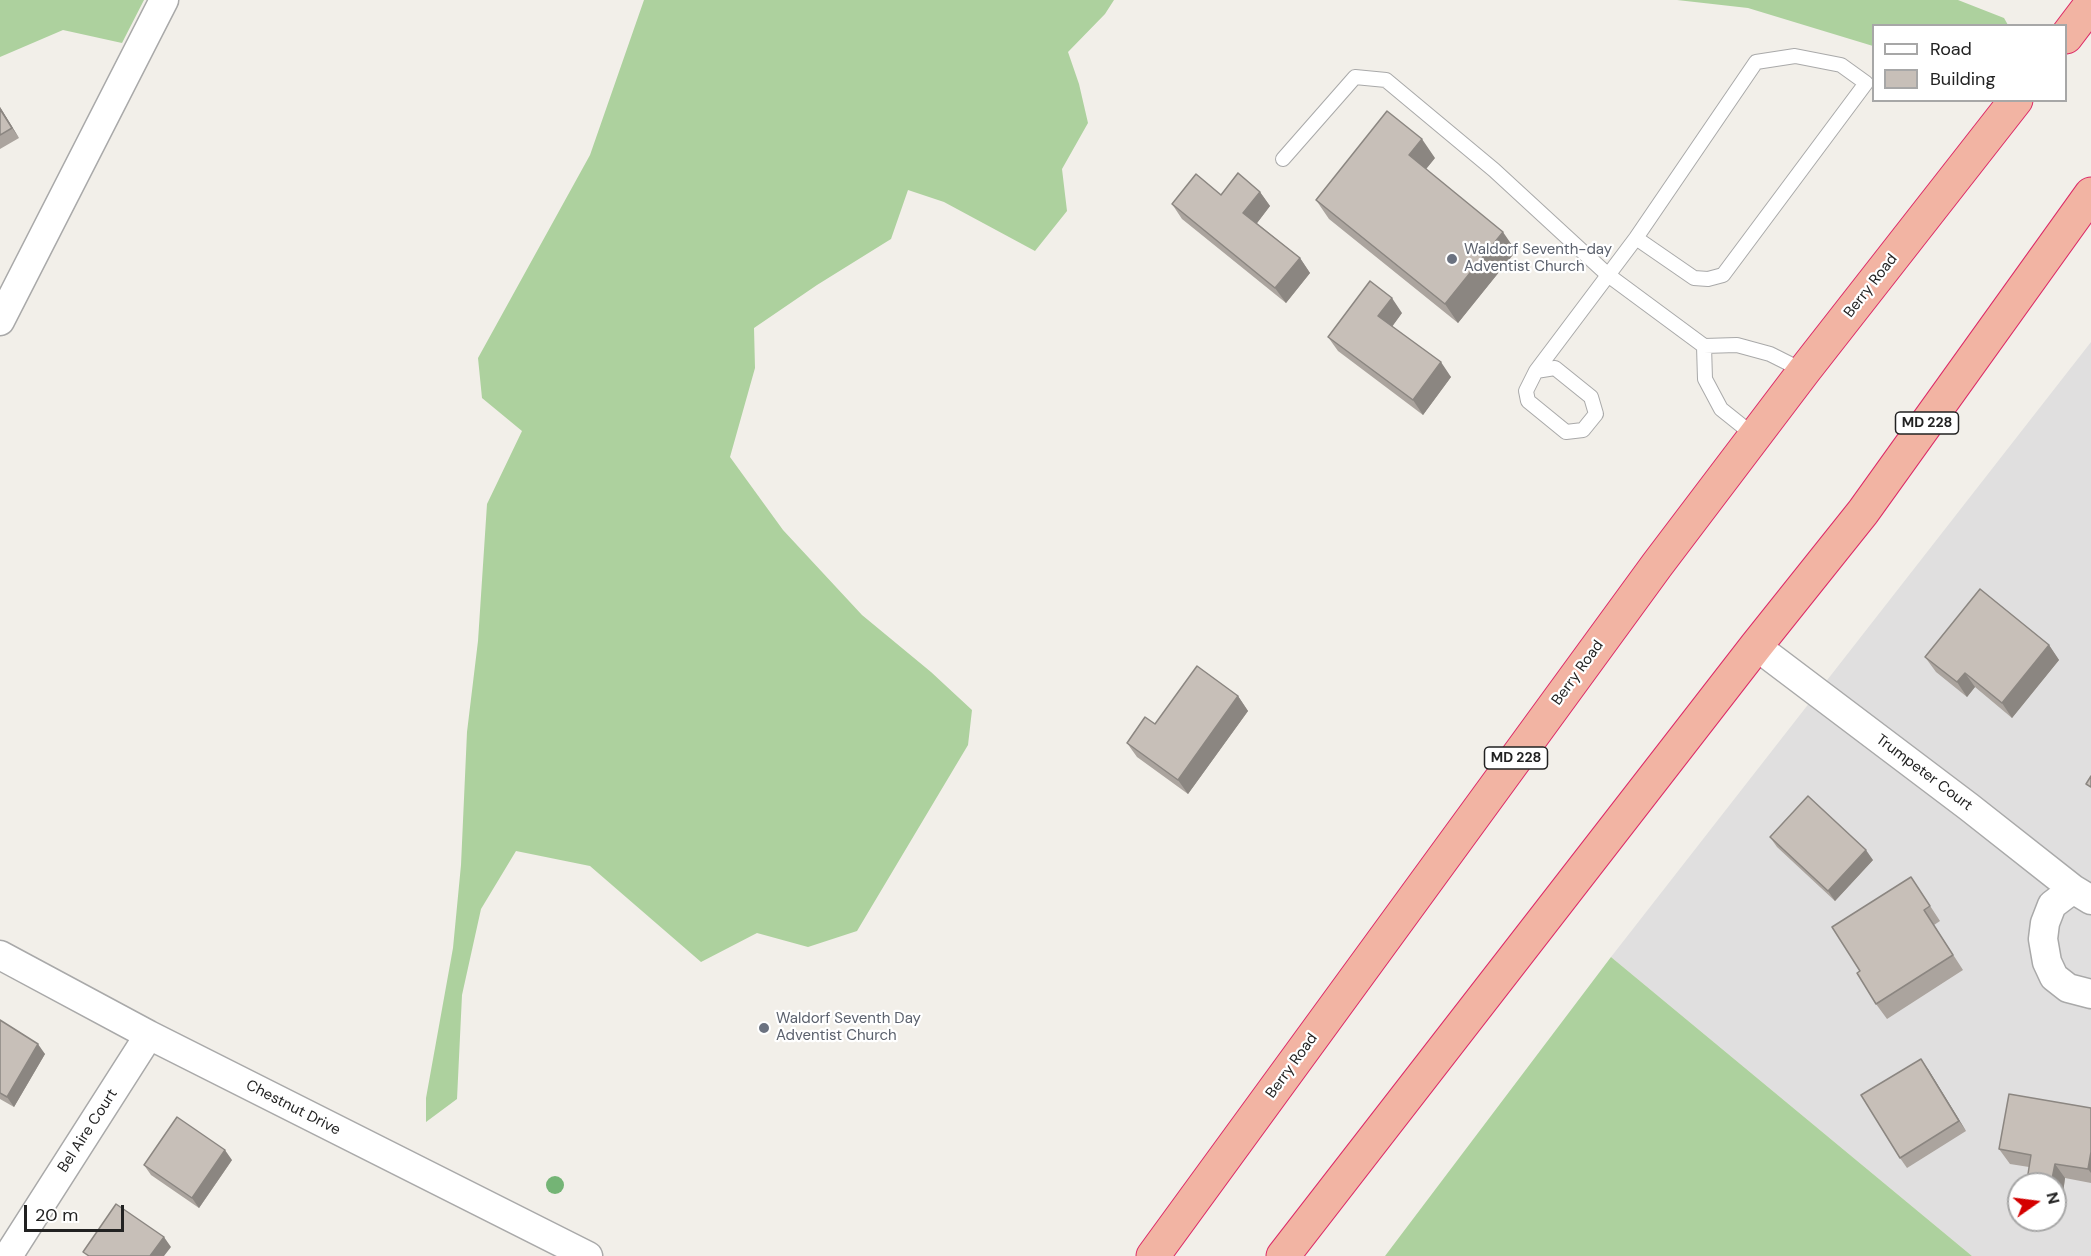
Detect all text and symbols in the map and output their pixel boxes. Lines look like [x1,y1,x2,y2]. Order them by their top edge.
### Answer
legend [1872,24,2067,102]
text: Road [1930,37,1972,61]
text: Building [1930,67,1995,91]
place label: Waldorf Seventh-day Adventist Church [1464,241,1612,276]
street label: Berry Road [1841,251,1901,321]
marker: Waldorf Seventh-day Adventist Church [1445,252,1459,266]
road number: MD 228 [1896,412,1958,434]
street label: Berry Road [1548,637,1608,709]
street label: Trumpeter Court [1872,731,1976,815]
road number: MD 228 [1484,747,1547,769]
place label: Waldorf Seventh Day Adventist Church [776,1010,921,1045]
marker: Waldorf Seventh Day Adventist Church [757,1021,771,1035]
street label: Berry Road [1262,1030,1322,1102]
street label: Chestnut Drive [243,1076,343,1140]
street label: Bel Aire Court [54,1086,122,1176]
north arrow [2007,1172,2067,1232]
text: N [2041,1190,2065,1206]
scale bar [27,1193,128,1231]
text: 20 m [35,1203,78,1227]

